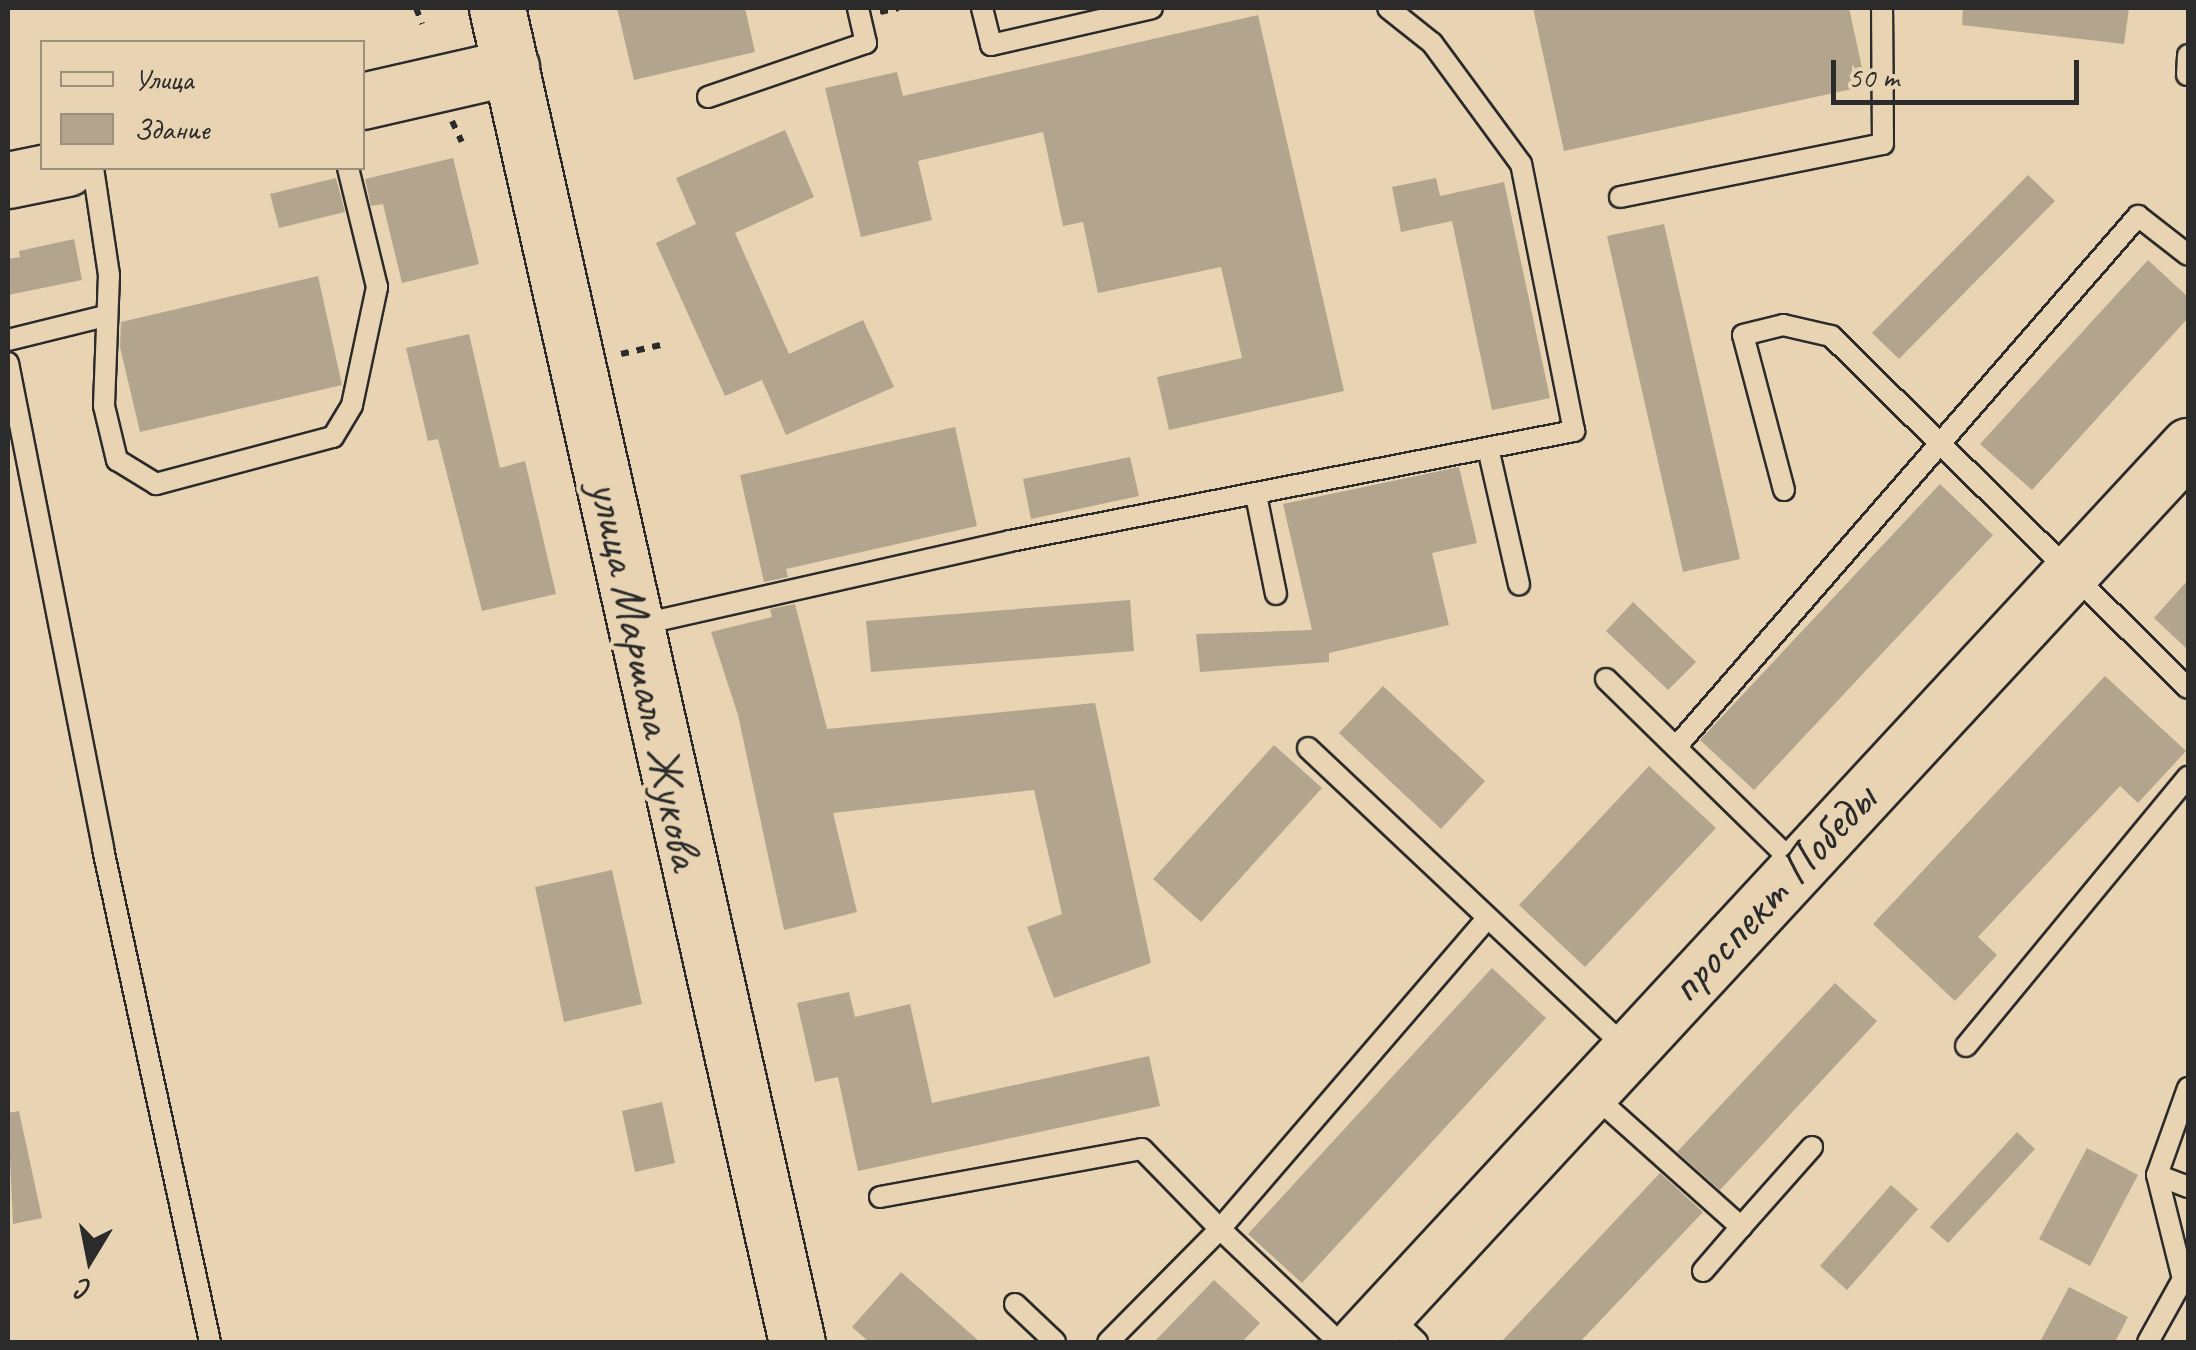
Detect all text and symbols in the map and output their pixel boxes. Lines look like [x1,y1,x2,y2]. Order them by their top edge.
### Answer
legend [40,40,365,170]
scale bar [1836,40,2084,102]
text: 50 m [1848,58,1899,96]
text: Улица [134,60,193,98]
text: Здание [134,110,209,148]
street label: улица Маршала Жукова [577,477,715,873]
street label: проспект Победы [1656,771,1888,1015]
north arrow [40,1210,140,1310]
text: С [75,1272,95,1308]

